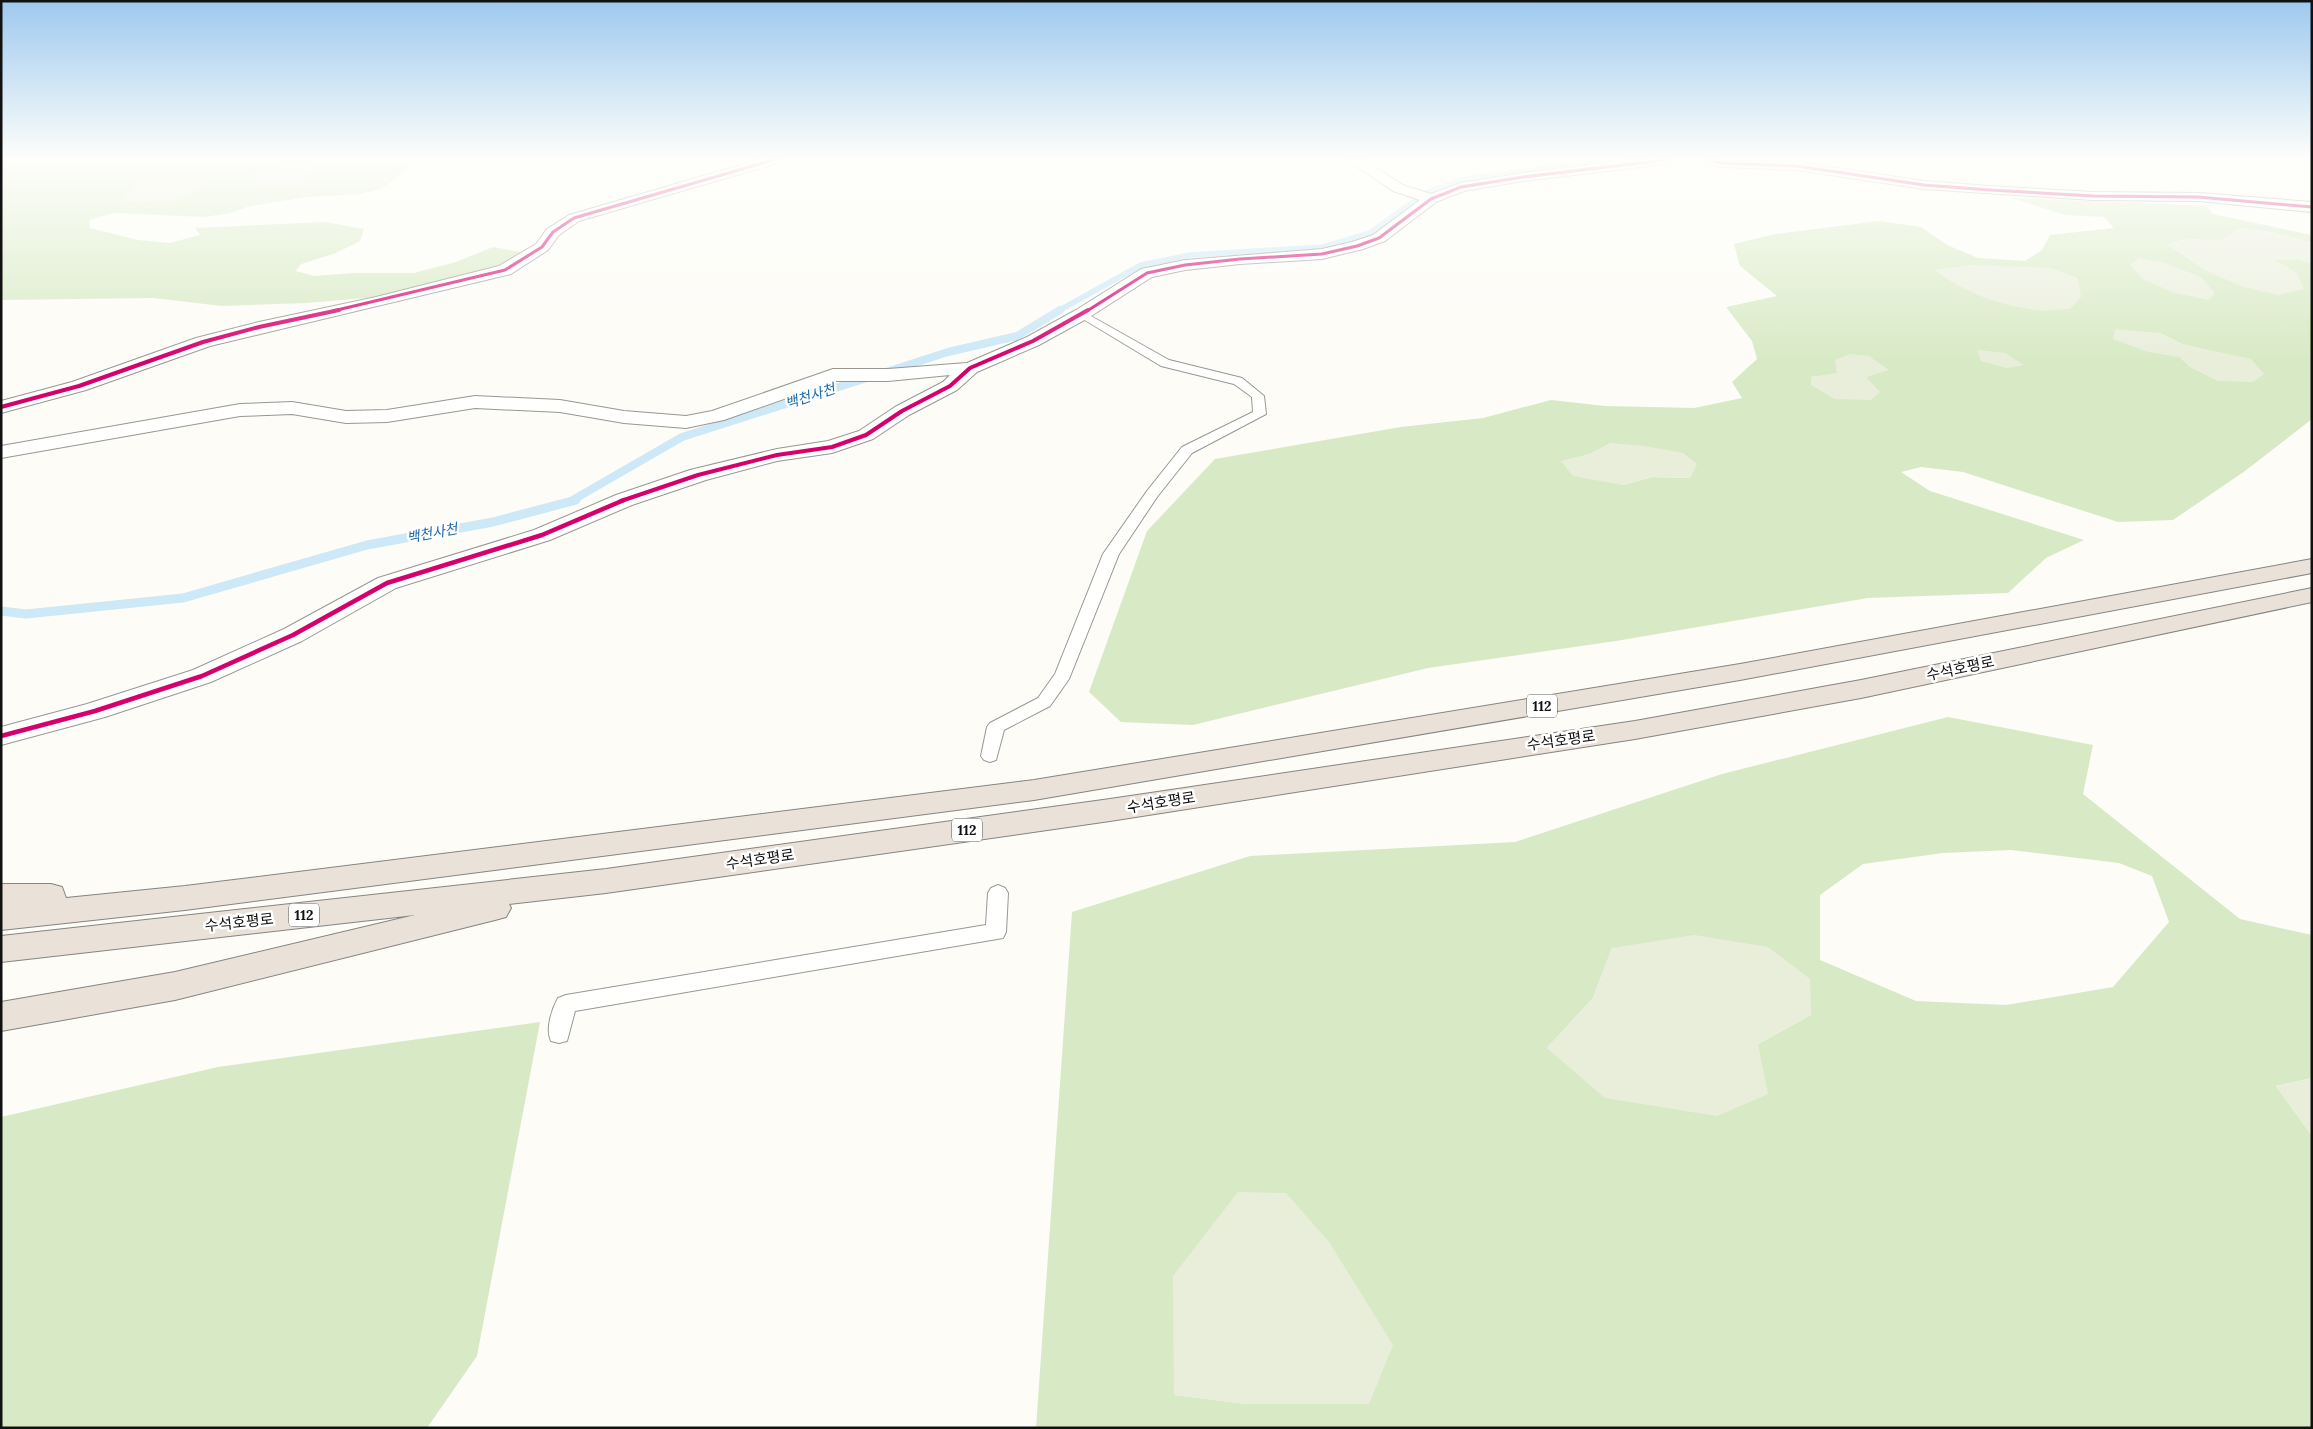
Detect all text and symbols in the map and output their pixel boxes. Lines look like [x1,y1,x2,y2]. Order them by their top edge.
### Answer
water label: 백천사천 [783,379,838,413]
water label: 백천사천 [405,519,460,547]
street label: 수석호평로 [1924,652,1996,684]
road number: 112 [1527,694,1557,718]
street label: 수석호평로 [1526,726,1596,754]
street label: 수석호평로 [1125,787,1197,817]
road number: 112 [952,818,982,842]
street label: 수석호평로 [725,845,795,873]
road number: 112 [289,904,319,926]
street label: 수석호평로 [204,909,274,935]

